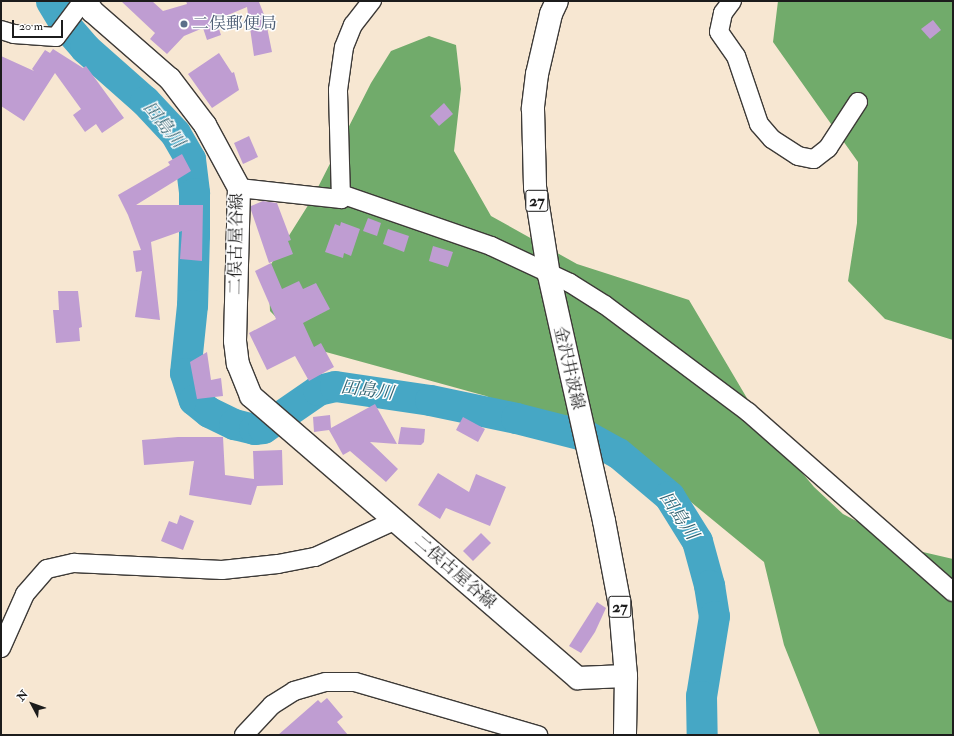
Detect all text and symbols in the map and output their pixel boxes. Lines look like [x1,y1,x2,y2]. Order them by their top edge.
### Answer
scale bar [14,12,65,38]
place label: 二俣郵便局 [192,14,277,34]
text: 20 m [19,19,43,34]
marker: 二俣郵便局 [179,19,189,29]
water label: 田島川 [138,97,188,153]
road number: 27 [525,187,549,215]
street label: 二俣古屋谷線 [225,193,247,295]
street label: 金沢井波線 [550,324,588,412]
water label: 田島川 [339,377,395,405]
water label: 田島川 [654,488,702,544]
street label: 二俣古屋谷線 [410,531,500,613]
road number: 27 [608,593,632,621]
north arrow [12,684,52,724]
text: N [14,688,31,704]

